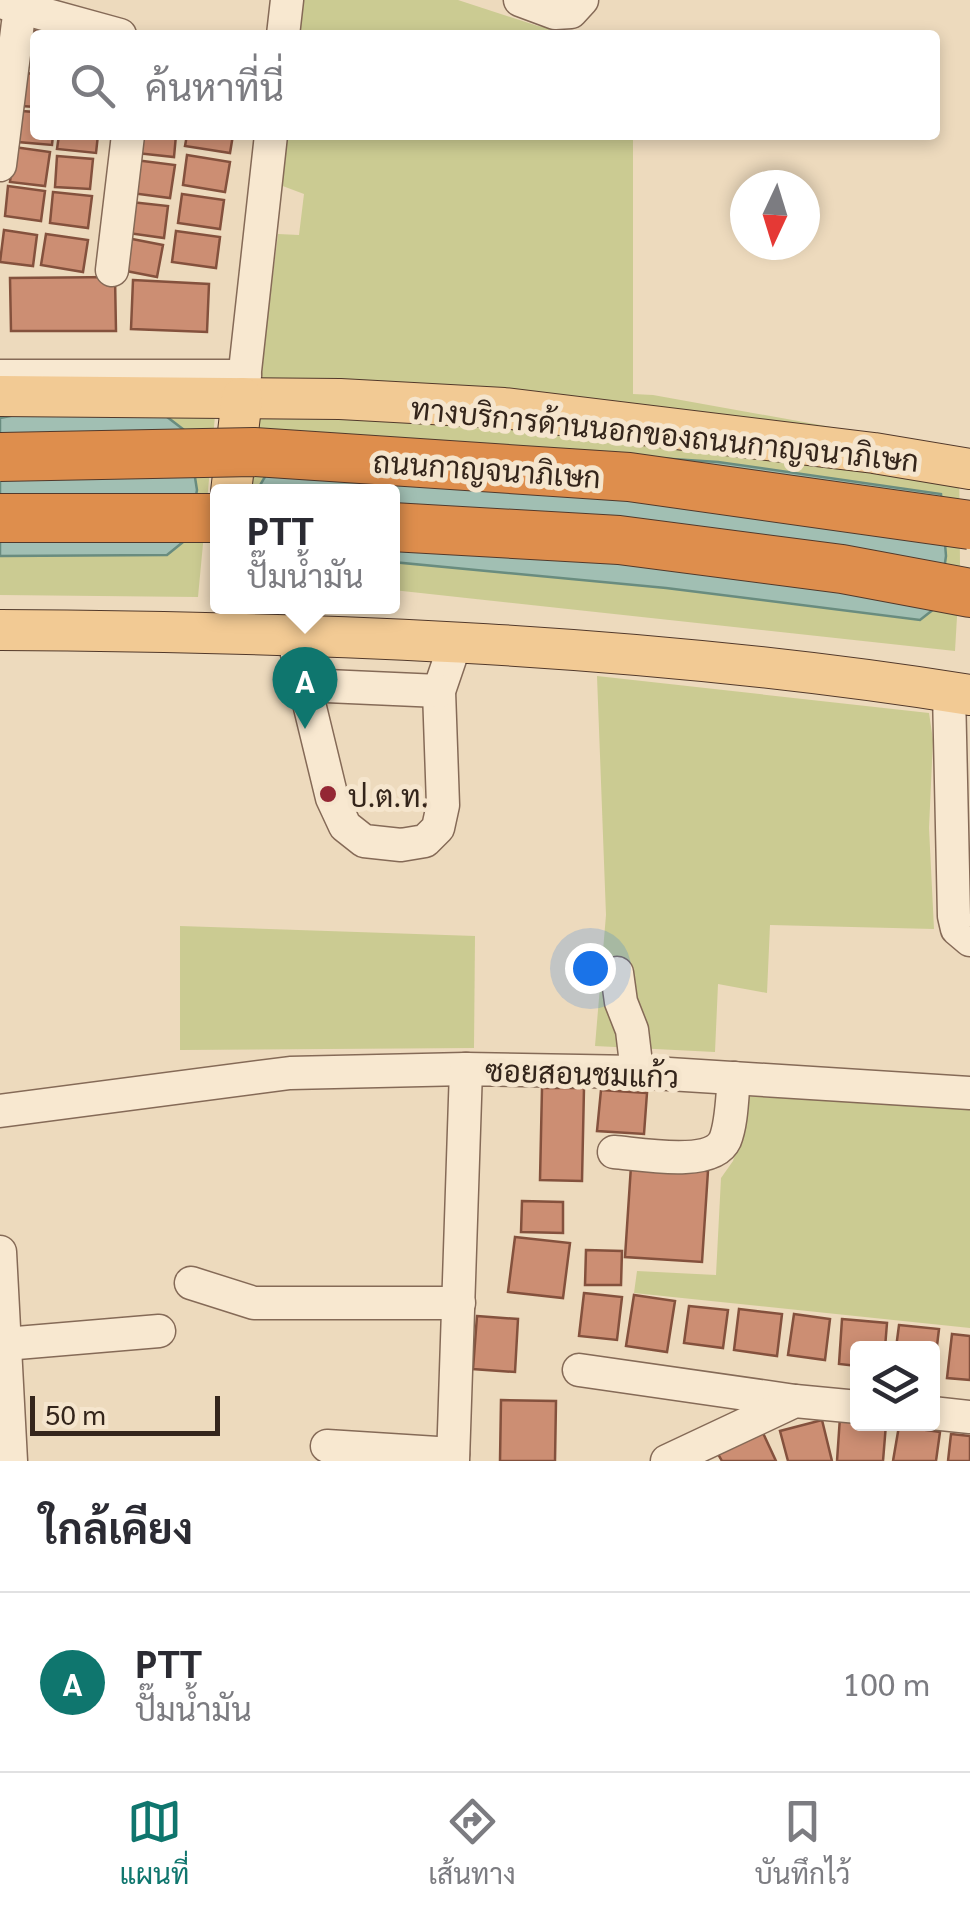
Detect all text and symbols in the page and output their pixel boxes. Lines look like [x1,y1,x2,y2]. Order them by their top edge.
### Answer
search box [30,30,940,140]
icon: search [65,58,120,113]
text: ค้นหาที่นี่ [145,60,284,110]
north arrow [730,170,820,260]
street label: ทางบริการด้านนอกของถนนกาญจนาภิเษก [409,388,921,478]
street label: ถนนกาญจนาภิเษก [372,442,602,494]
popup [210,484,400,614]
text: PTT [247,504,314,554]
text: ปั๊มน้ำมัน [247,554,363,595]
pin: A [272,646,338,729]
place label: ป.ต.ท. [348,775,428,814]
marker: ป.ต.ท. [317,783,339,805]
your location [565,943,616,994]
street label: ซอยสอนชมแก้ว [484,1049,680,1095]
map controls [850,1341,940,1431]
button: layers [850,1341,940,1431]
scale bar [30,1391,220,1436]
text: 50 m [45,1395,106,1431]
text: ใกล้เคียง [40,1499,193,1554]
text: PTT [135,1637,202,1687]
text: A [62,1662,83,1703]
text: 100 m [843,1662,930,1703]
text: ปั๊มน้ำมัน [135,1687,252,1728]
tab: แผนที่ [119,1794,189,1890]
tab: เส้นทาง [428,1794,516,1890]
tab: บันทึกไว้ [755,1794,850,1890]

